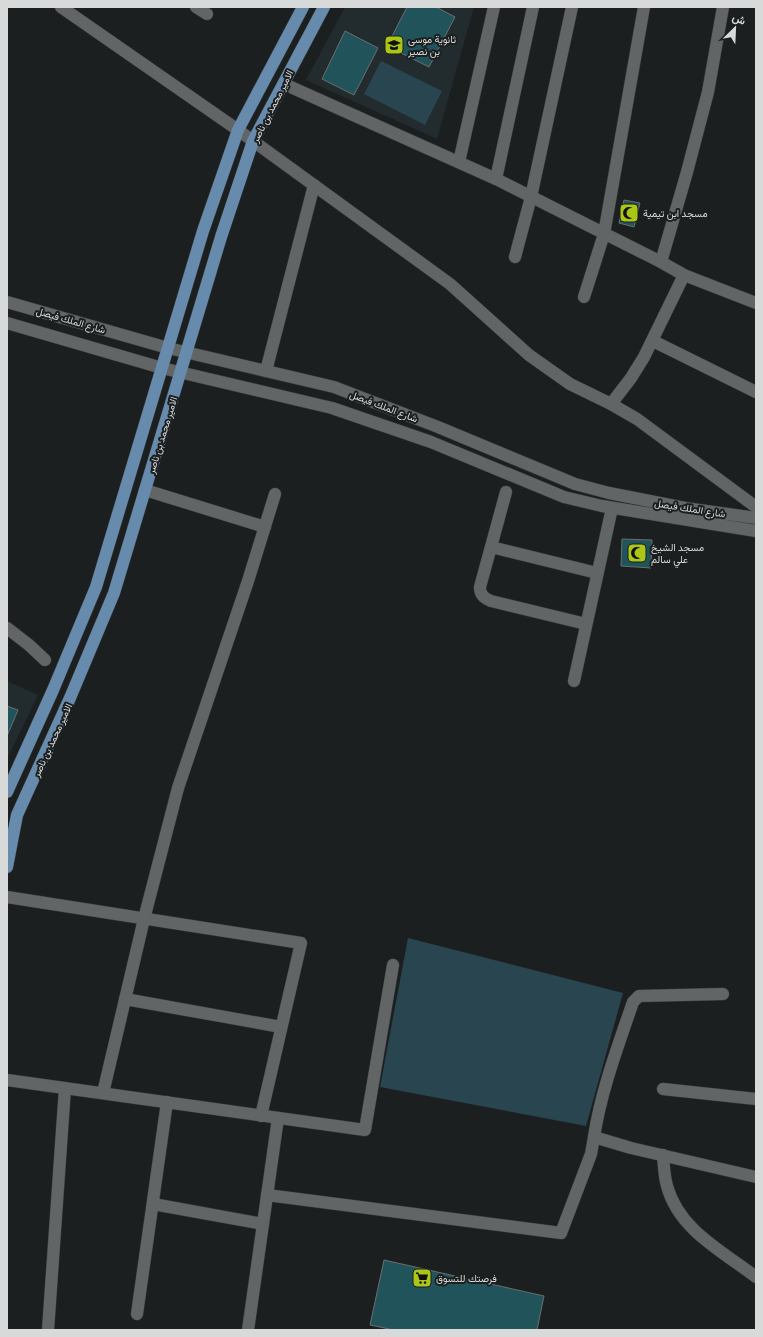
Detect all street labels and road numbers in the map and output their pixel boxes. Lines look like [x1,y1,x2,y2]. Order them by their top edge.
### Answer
street label: الامير محمد بن ناصر [248,68,296,145]
street label: شارع الملك فيصل [35,304,107,337]
street label: شارع الملك فيصل [348,388,420,425]
street label: الامير محمد بن ناصر [144,395,180,476]
street label: شارع الملك فيصل [654,496,726,521]
street label: الامير محمد بن ناصر [29,701,75,780]

